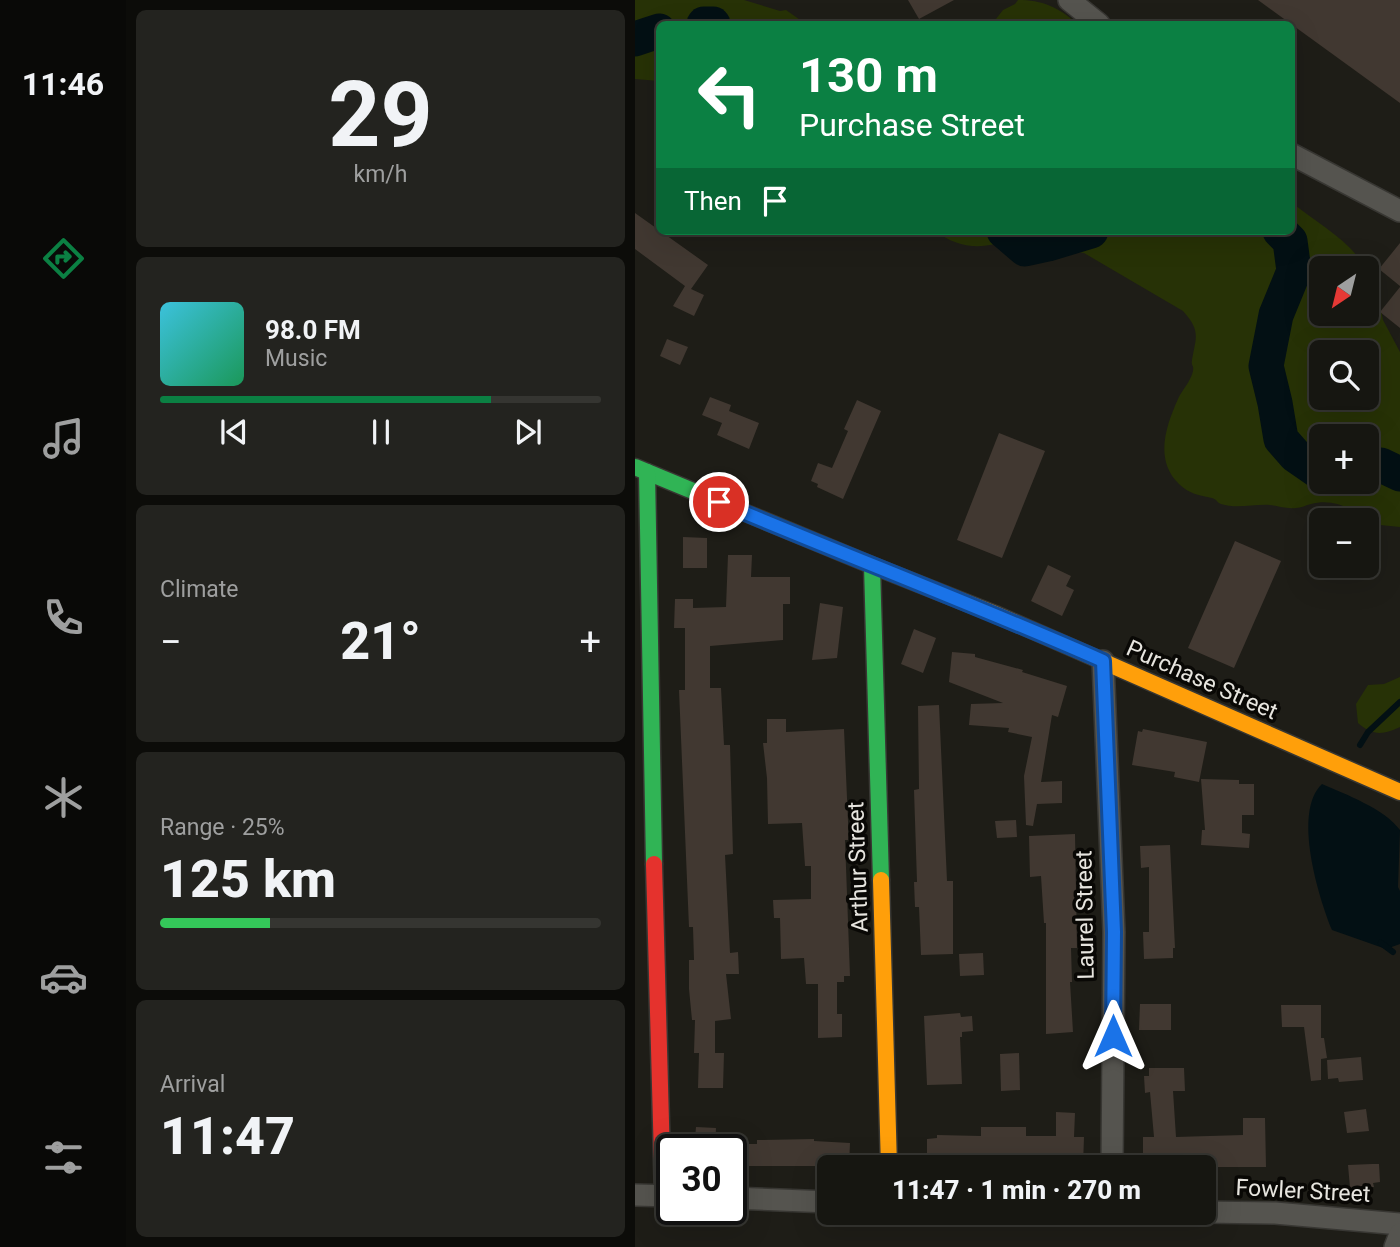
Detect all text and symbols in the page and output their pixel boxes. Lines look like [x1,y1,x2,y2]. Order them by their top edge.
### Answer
text: 130 m [799,47,938,104]
icon: left [684,49,775,140]
text: 29 [328,62,433,168]
text: 11:46 [22,65,104,103]
text: Purchase Street [799,106,1025,144]
text: km/h [354,161,408,188]
icon: arrive [756,182,794,220]
text: Then [684,186,742,216]
icon: directions [39,234,88,283]
north arrow [1309,256,1379,326]
map controls [1309,256,1379,578]
text: 98.0 FM [265,315,361,345]
button: search [1309,340,1379,410]
text: Music [265,345,327,372]
icon: previous [215,413,253,451]
icon: pause [362,413,400,451]
icon: next [509,413,547,451]
icon: music [39,414,88,463]
button: + [1309,424,1379,494]
pin [689,472,749,532]
icon: arrive [700,483,738,521]
button: − [1309,508,1379,578]
text: Climate [160,576,239,603]
icon: phone [39,593,88,642]
text: 21° [340,611,421,672]
text: − [160,620,182,664]
text: + [579,620,601,664]
street label: Purchase Street [1122,635,1282,725]
icon: climate [39,773,88,822]
street label: Arthur Street [842,801,874,933]
text: Range · 25% [160,814,285,841]
text: 125 km [160,849,336,910]
street label: Laurel Street [1070,850,1100,980]
icon: car [39,953,88,1002]
position arrow [1076,999,1150,1073]
text: Arrival [160,1071,225,1098]
text: 11:47 [160,1106,295,1167]
icon: filters [39,1133,88,1182]
speed limit sign: 30 [656,1134,747,1225]
street label: Fowler Street [1235,1174,1371,1208]
text: 11:47 · 1 min · 270 m [892,1175,1141,1205]

